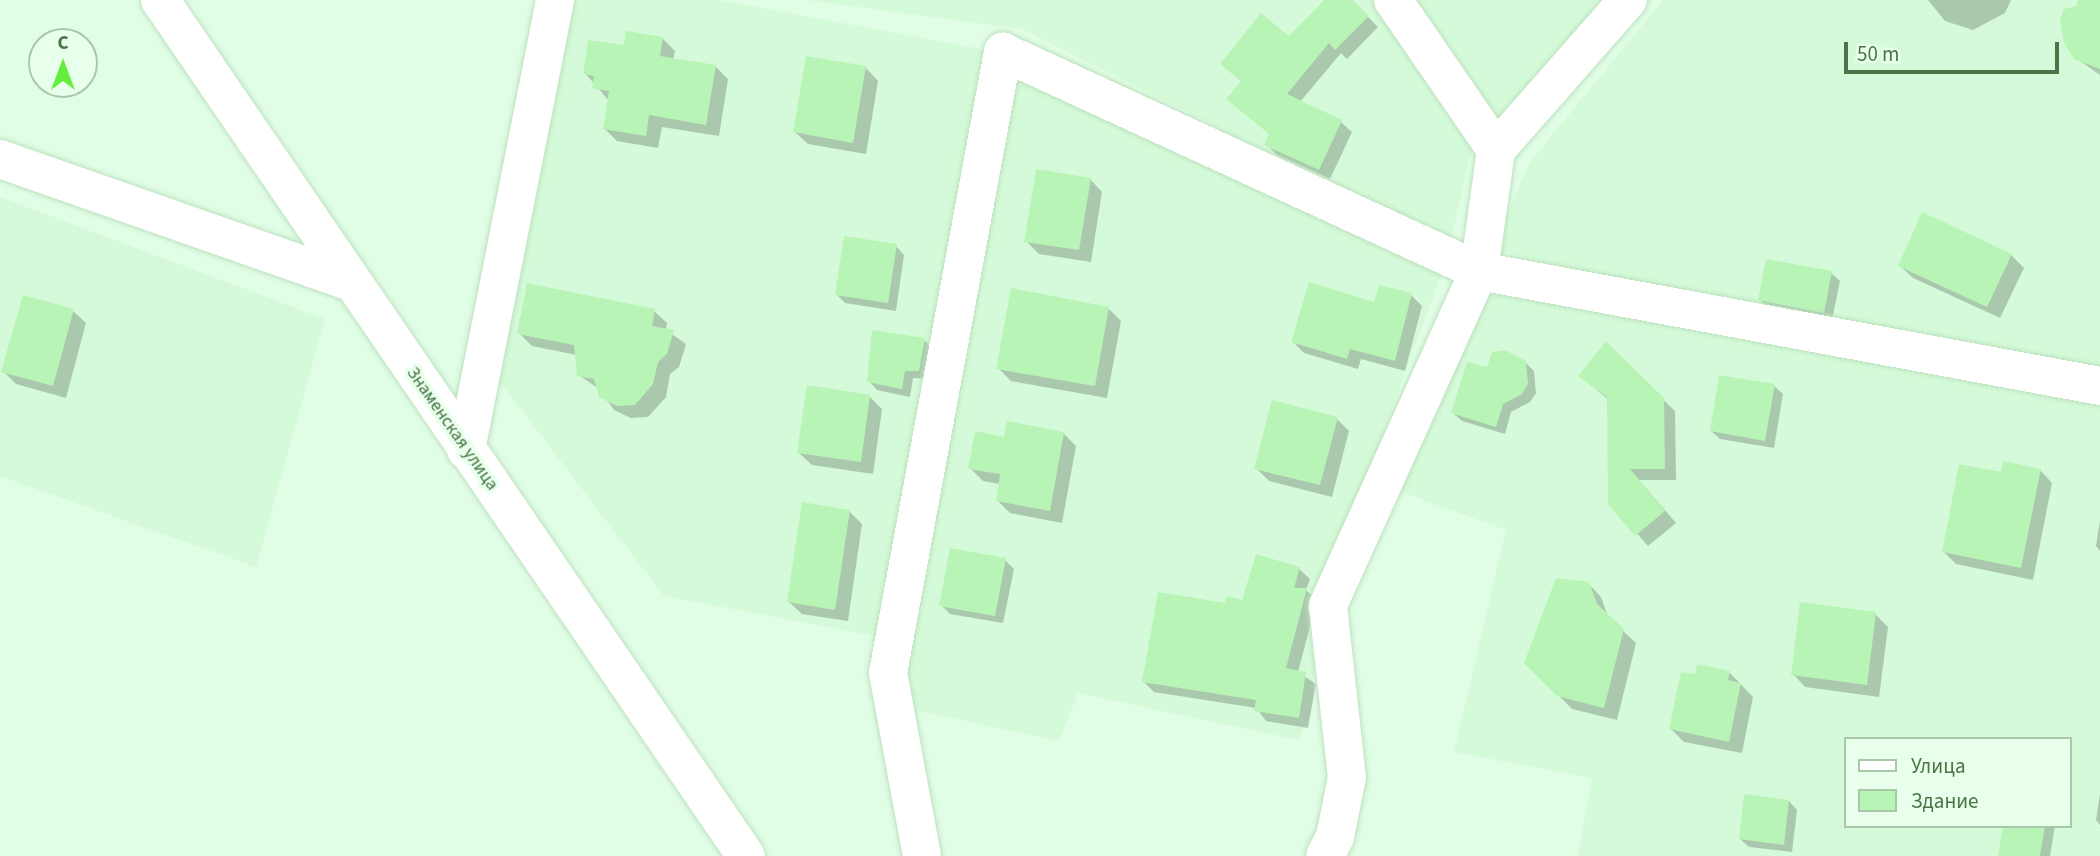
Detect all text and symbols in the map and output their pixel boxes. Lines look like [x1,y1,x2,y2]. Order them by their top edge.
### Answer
north arrow [28,28,98,98]
scale bar [1848,28,2063,72]
text: С [57,30,69,57]
text: 50 m [1857,39,1899,69]
street label: Знаменская улица [401,363,503,495]
legend [1844,737,2072,828]
text: Улица [1911,751,1966,781]
text: Здание [1911,786,1979,816]

